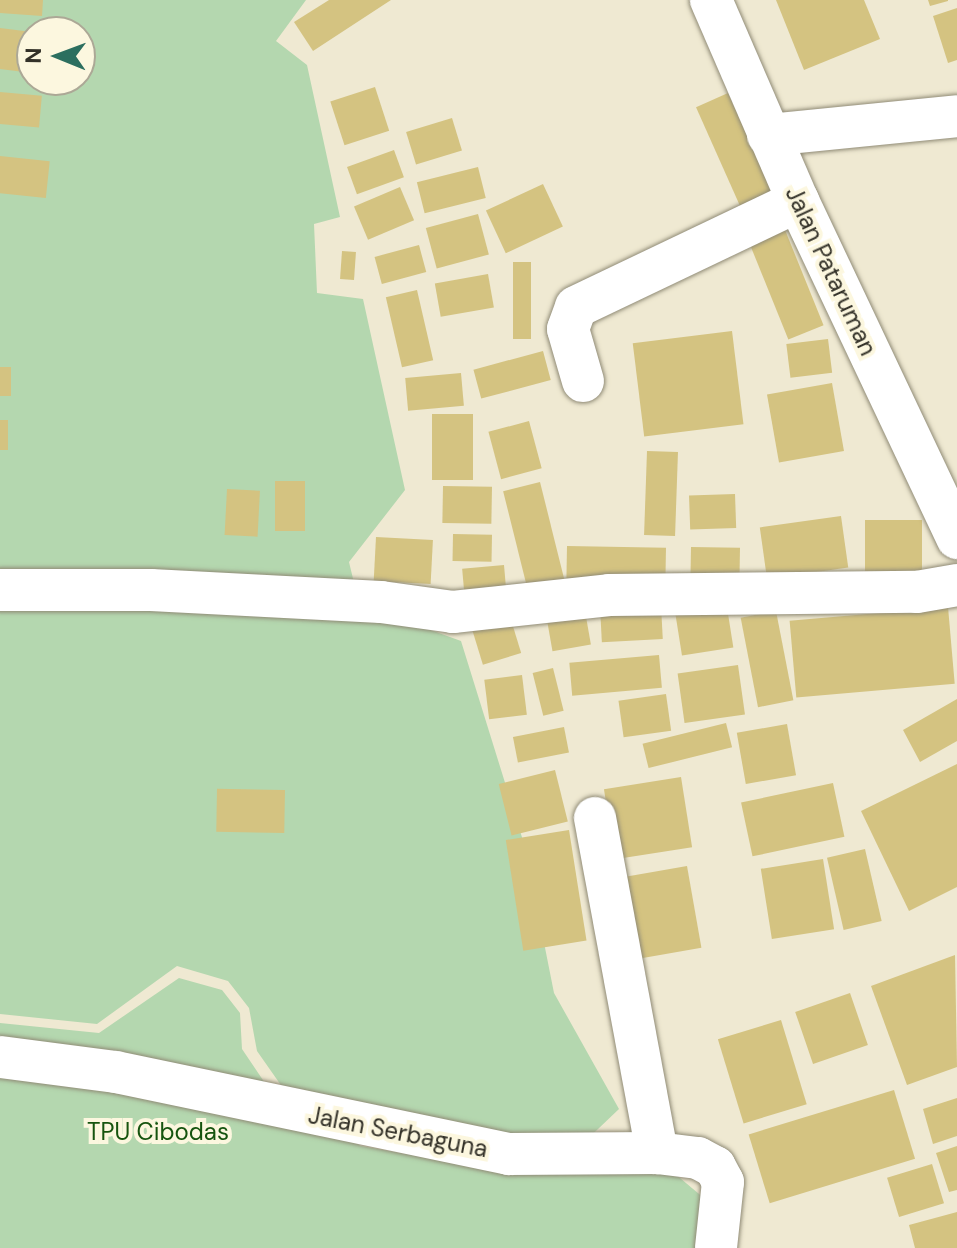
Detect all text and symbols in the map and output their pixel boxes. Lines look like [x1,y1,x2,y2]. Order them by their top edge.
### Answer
north arrow [16,16,96,96]
text: N [19,47,48,64]
street label: Jalan Pataruman [779,182,883,360]
street label: Jalan Serbaguna [306,1100,490,1164]
park label: TPU Cibodas [87,1118,229,1146]

